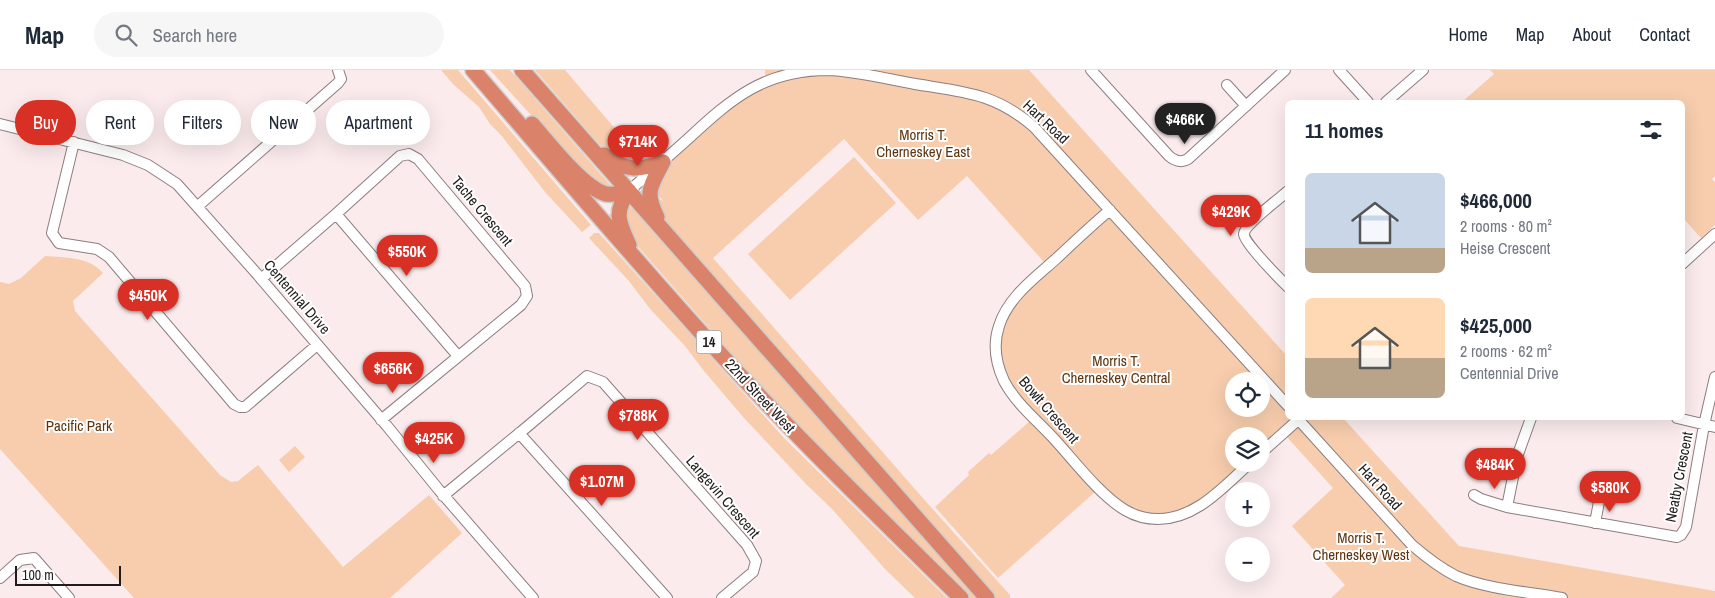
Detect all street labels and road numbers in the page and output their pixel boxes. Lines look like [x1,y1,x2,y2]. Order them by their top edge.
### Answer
street label: Hart Road [1019,95,1074,148]
street label: Tache Crescent [447,171,518,251]
street label: Centennial Drive [259,255,336,339]
road number: 14 [696,330,722,354]
street label: 22nd Street West [720,354,801,438]
street label: Bowlt Crescent [1014,372,1085,448]
street label: Neatby Crescent [1659,429,1698,524]
street label: Langevin Crescent [682,451,766,543]
street label: Hart Road [1354,459,1407,515]

